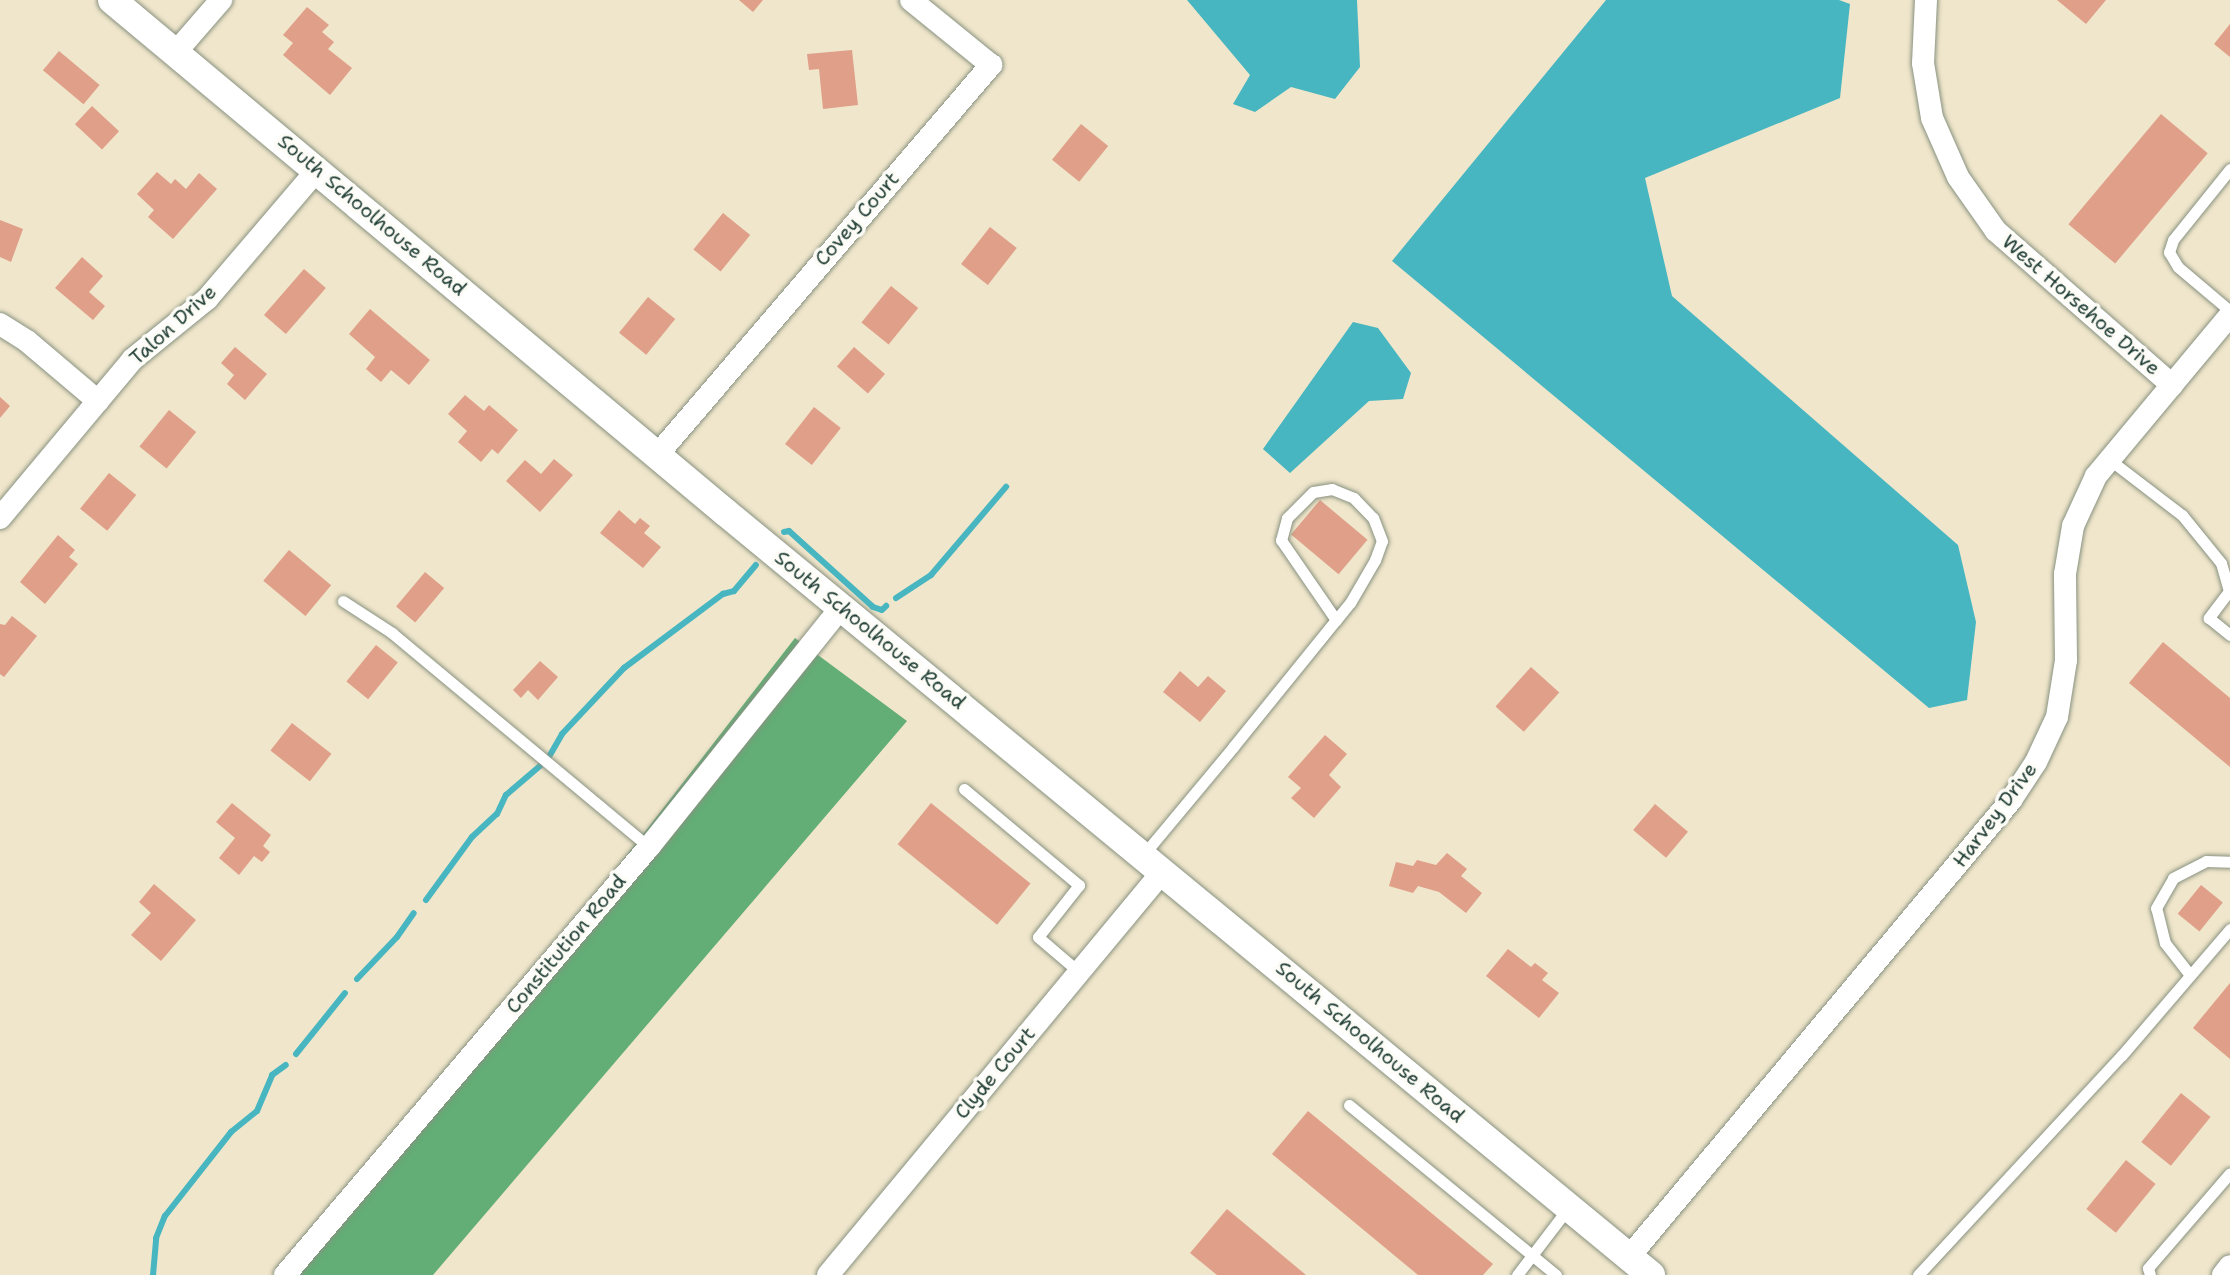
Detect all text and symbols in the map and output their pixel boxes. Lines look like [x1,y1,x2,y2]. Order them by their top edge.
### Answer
street label: South Schoolhouse Road [273,129,471,301]
street label: Covey Court [810,167,904,271]
street label: West Horsehoe Drive [1997,230,2165,380]
street label: Talon Drive [125,280,221,370]
street label: South Schoolhouse Road [770,546,970,714]
street label: Harvey Drive [1948,758,2042,872]
street label: Constitution Road [501,870,631,1018]
street label: South Schoolhouse Road [1271,956,1469,1128]
street label: Clyde Court [950,1022,1040,1124]

